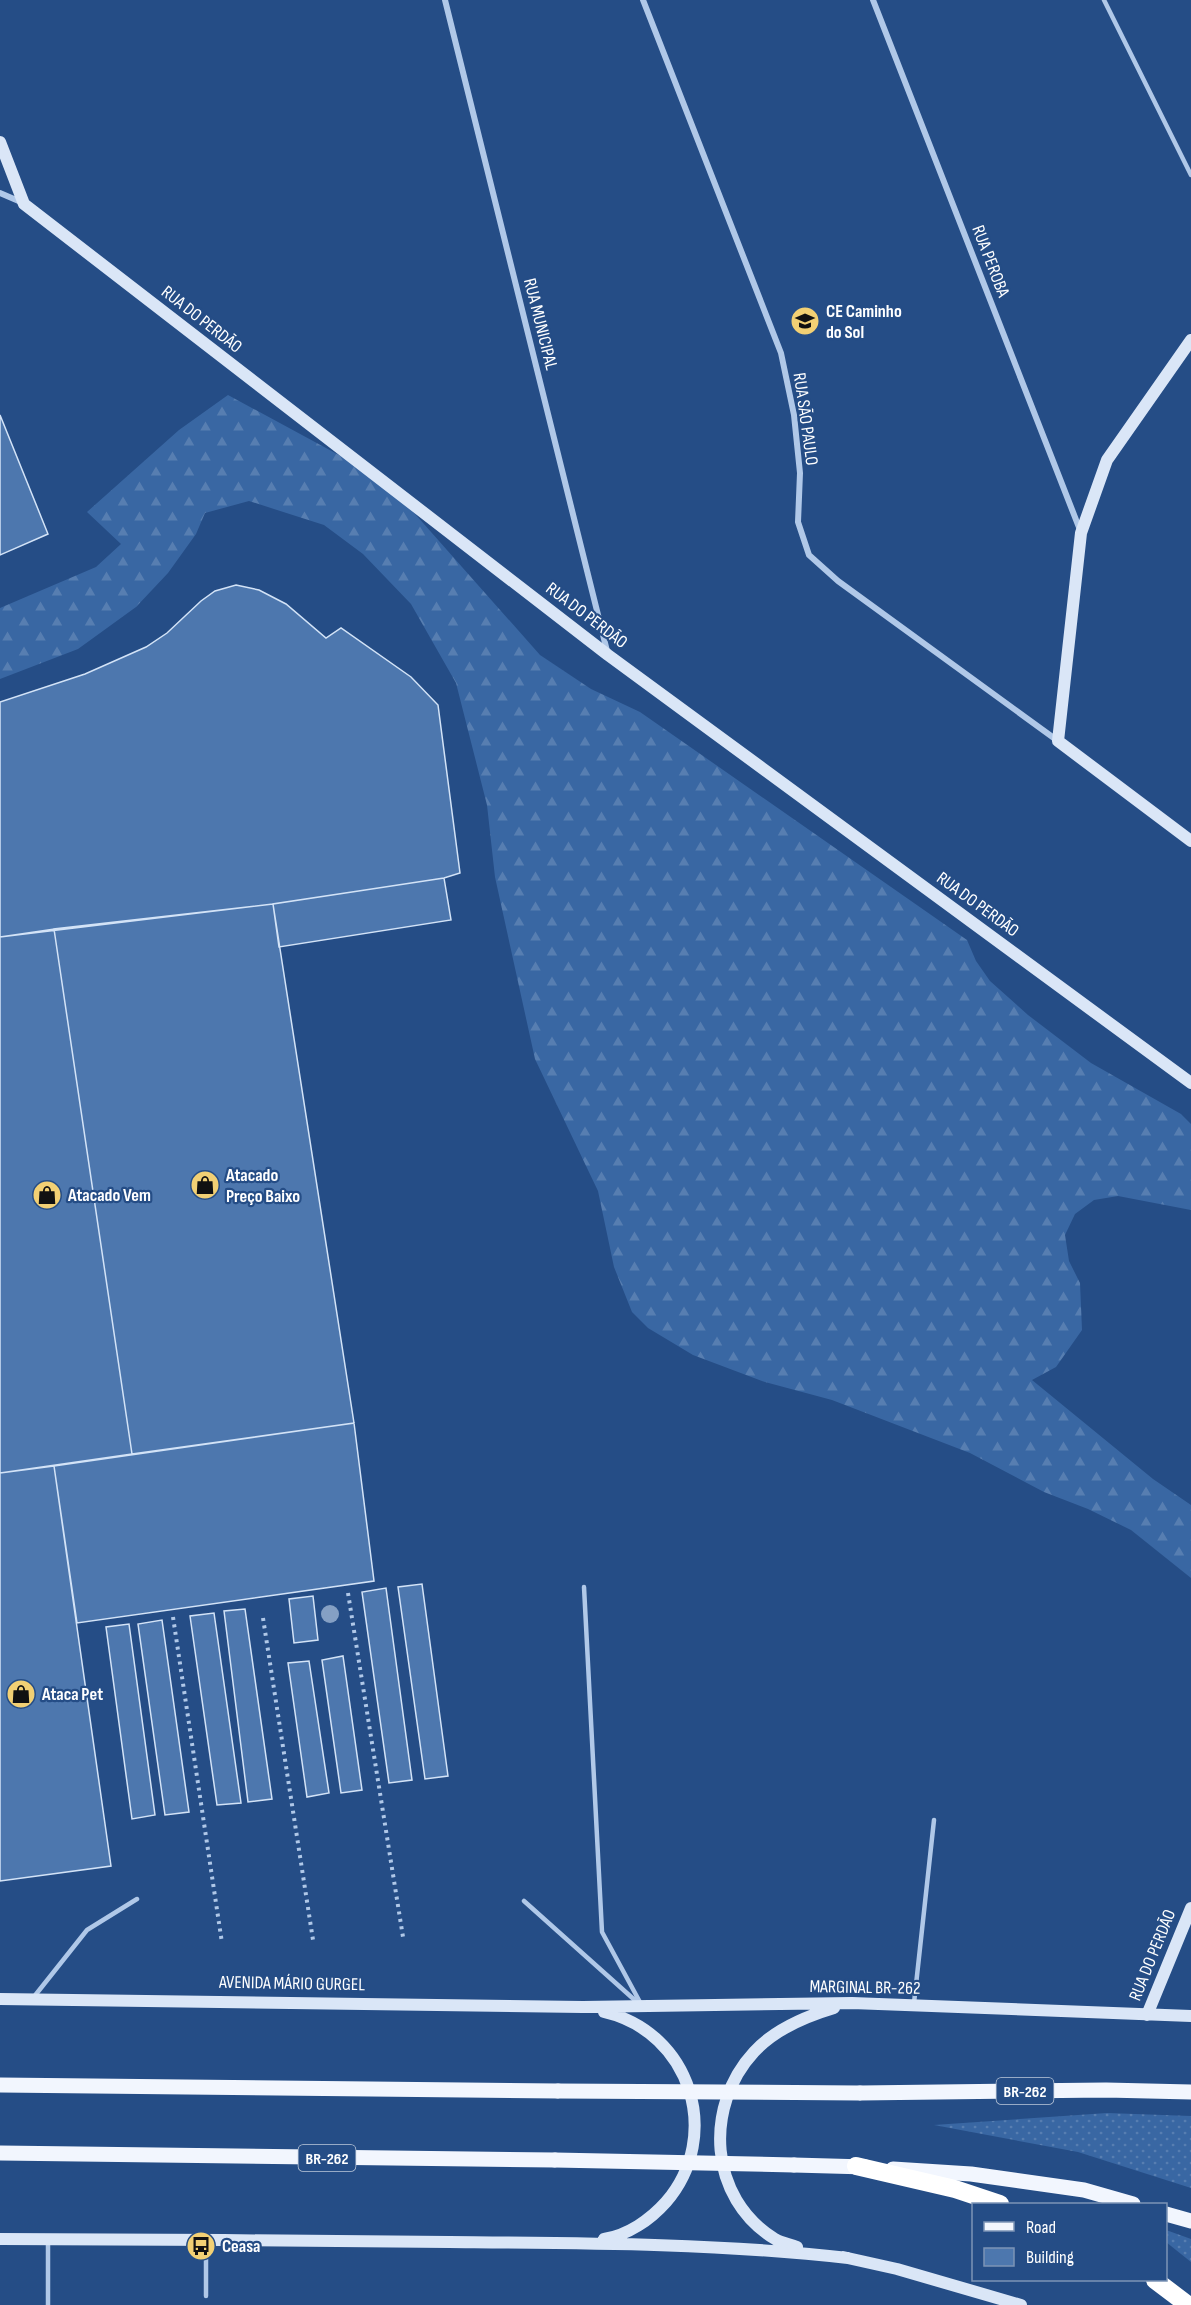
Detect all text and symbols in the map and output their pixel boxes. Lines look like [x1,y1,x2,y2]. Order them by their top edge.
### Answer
street label: RUA PEROBA [967,222,1014,300]
street label: RUA MUNICIPAL [519,276,562,373]
street label: RUA DO PERDÃO [157,281,246,357]
place label: CE Caminho do Sol [826,301,902,343]
school or university icon: CE Caminho do Sol [789,305,821,337]
street label: RUA SÃO PAULO [789,371,822,467]
street label: RUA DO PERDÃO [542,578,632,653]
street label: RUA DO PERDÃO [932,868,1023,941]
place label: Atacado Preço Baixo [225,1165,300,1207]
shop icon: Atacado Preço Baixo [189,1169,221,1201]
shop icon: Atacado Vem [31,1179,63,1211]
place label: Atacado Vem [67,1185,151,1206]
shop icon: Ataca Pet [5,1678,37,1710]
place label: Ataca Pet [41,1684,103,1705]
street label: RUA DO PERDÃO [1125,1906,1180,2004]
street label: AVENIDA MÁRIO GURGEL [218,1972,366,1995]
street label: MARGINAL BR-262 [809,1976,921,1999]
road number: BR-262 [996,2078,1054,2104]
road number: BR-262 [298,2145,356,2171]
legend [972,2203,1167,2281]
text: Road [1026,2217,1056,2238]
bus stop icon: Ceasa [185,2230,217,2262]
place label: Ceasa [222,2236,260,2257]
text: Building [1026,2247,1074,2268]

